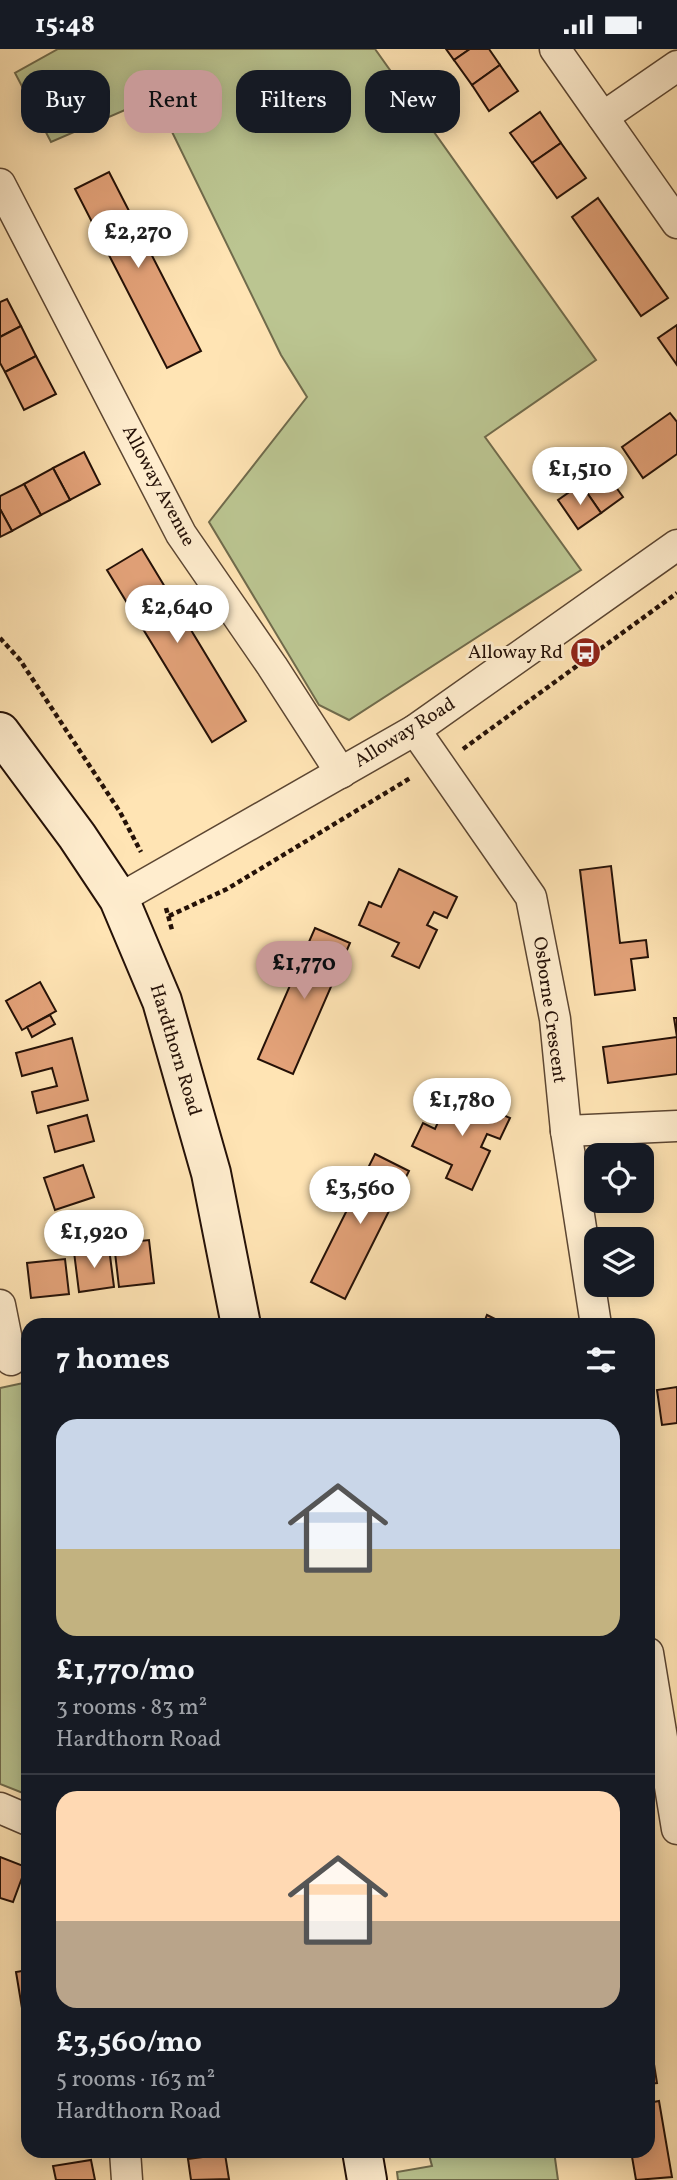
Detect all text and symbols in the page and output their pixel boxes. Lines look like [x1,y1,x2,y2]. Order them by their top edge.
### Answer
text: 15:48 [35,7,95,43]
chip: Buy [21,70,110,133]
chip: Rent [124,70,222,133]
chip: Filters [236,70,351,133]
chip: New [365,70,460,133]
pin: £2,270 [81,211,195,270]
text: £2,270 [104,217,172,249]
street label: Alloway Avenue [115,421,201,551]
pin: £1,510 [523,447,637,507]
text: £1,510 [548,454,612,486]
pin: £2,640 [120,585,234,645]
text: £2,640 [141,592,213,624]
bus stop icon: Alloway Rd [569,636,603,670]
place label: Alloway Rd [468,640,563,666]
street label: Alloway Road [349,692,461,774]
street label: Osborne Crescent [526,935,572,1085]
pin: £1,770 [247,941,361,1001]
text: £1,770 [272,948,336,980]
street label: Hardthorn Road [143,981,207,1119]
pin: £1,780 [405,1079,519,1138]
text: £1,780 [429,1085,495,1117]
map controls [584,1143,654,1297]
button: locate [584,1143,654,1213]
pin: £3,560 [303,1167,417,1226]
text: £3,560 [325,1173,395,1205]
pin: £1,920 [37,1211,151,1270]
text: £1,920 [60,1217,128,1249]
button: layers [584,1227,654,1297]
text: 7 homes [56,1339,170,1381]
icon: filters [582,1341,620,1379]
icon: home [275,1465,401,1591]
text: £1,770/mo [56,1650,195,1692]
text: 3 rooms · 83 m² [56,1692,207,1724]
text: Hardthorn Road [56,1724,221,1756]
icon: home [275,1837,401,1963]
text: £3,560/mo [56,2022,202,2064]
text: 5 rooms · 163 m² [56,2064,215,2096]
text: Hardthorn Road [56,2096,221,2128]

